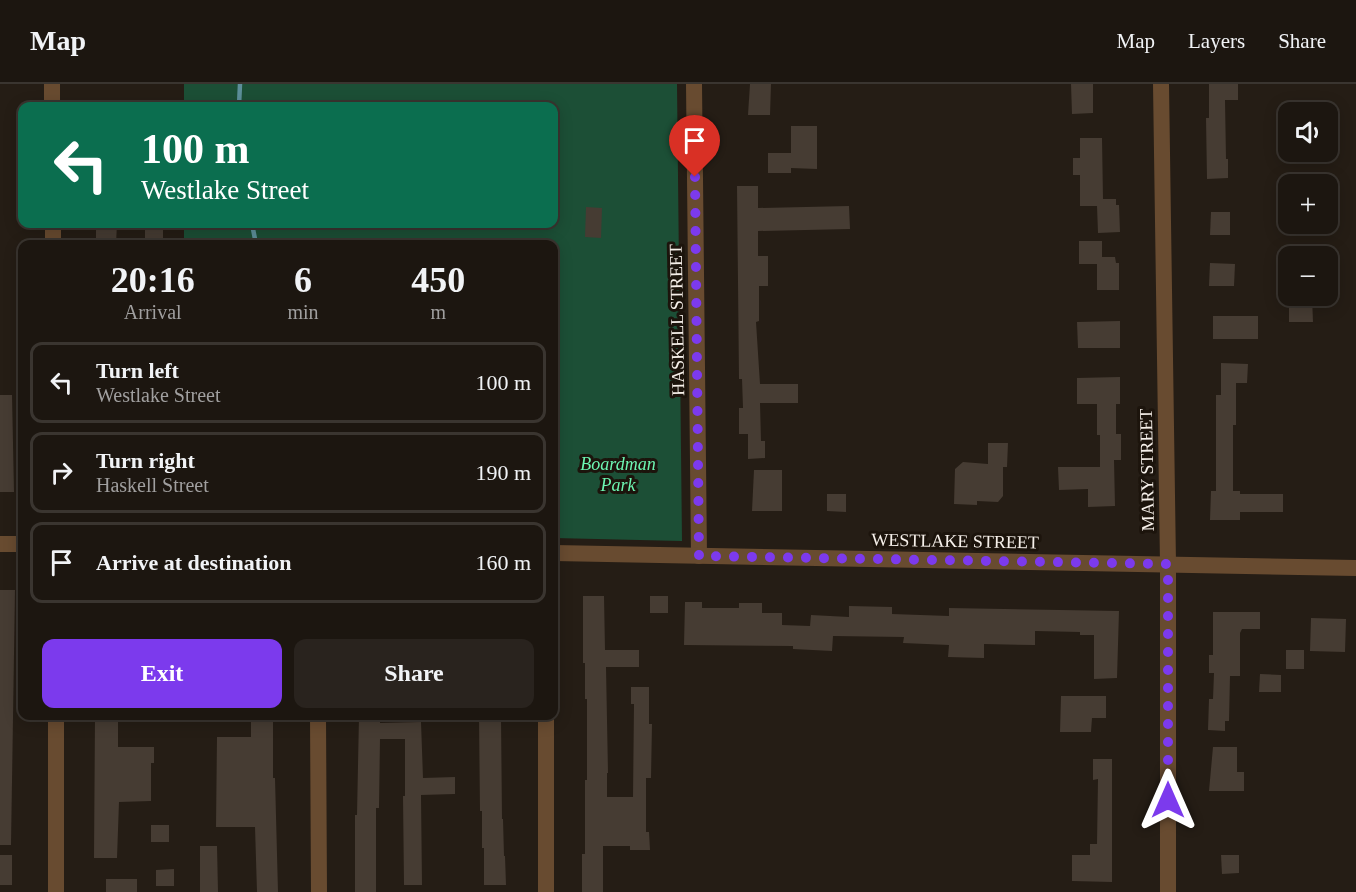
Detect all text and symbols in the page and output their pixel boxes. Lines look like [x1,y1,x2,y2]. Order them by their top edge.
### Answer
text: Map [30,25,86,56]
text: Map [1117,29,1155,53]
text: Layers [1188,29,1245,53]
text: Share [1278,29,1326,53]
map controls [1278,102,1338,306]
button: sound [1278,102,1338,162]
pin [669,115,720,177]
icon: arrive [678,124,711,157]
icon: left [42,126,120,204]
text: 100 m [141,126,250,172]
button: + [1278,174,1338,234]
text: Westlake Street [141,175,309,205]
street label: HASKELL STREET [666,244,688,396]
button: − [1278,246,1338,306]
text: 20:16 [111,260,195,300]
text: 6 [294,260,312,300]
text: 450 [411,260,465,300]
text: Arrival [124,301,182,323]
text: min [287,301,319,323]
text: m [431,301,446,323]
text: Turn left [96,358,179,383]
icon: left [45,366,78,399]
text: 100 m [475,370,531,395]
text: Westlake Street [96,384,220,406]
street label: MARY STREET [1136,408,1158,532]
text: Turn right [96,448,195,473]
park label: Boardman Park [580,454,656,495]
icon: right [45,456,78,489]
text: 190 m [475,460,531,485]
text: Haskell Street [96,474,209,496]
street label: WESTLAKE STREET [871,530,1039,552]
icon: arrive [45,546,78,579]
text: Arrive at destination [96,550,292,575]
text: 160 m [475,550,531,575]
button: Exit [42,639,282,708]
button: Share [294,639,534,708]
position arrow [1136,768,1200,832]

